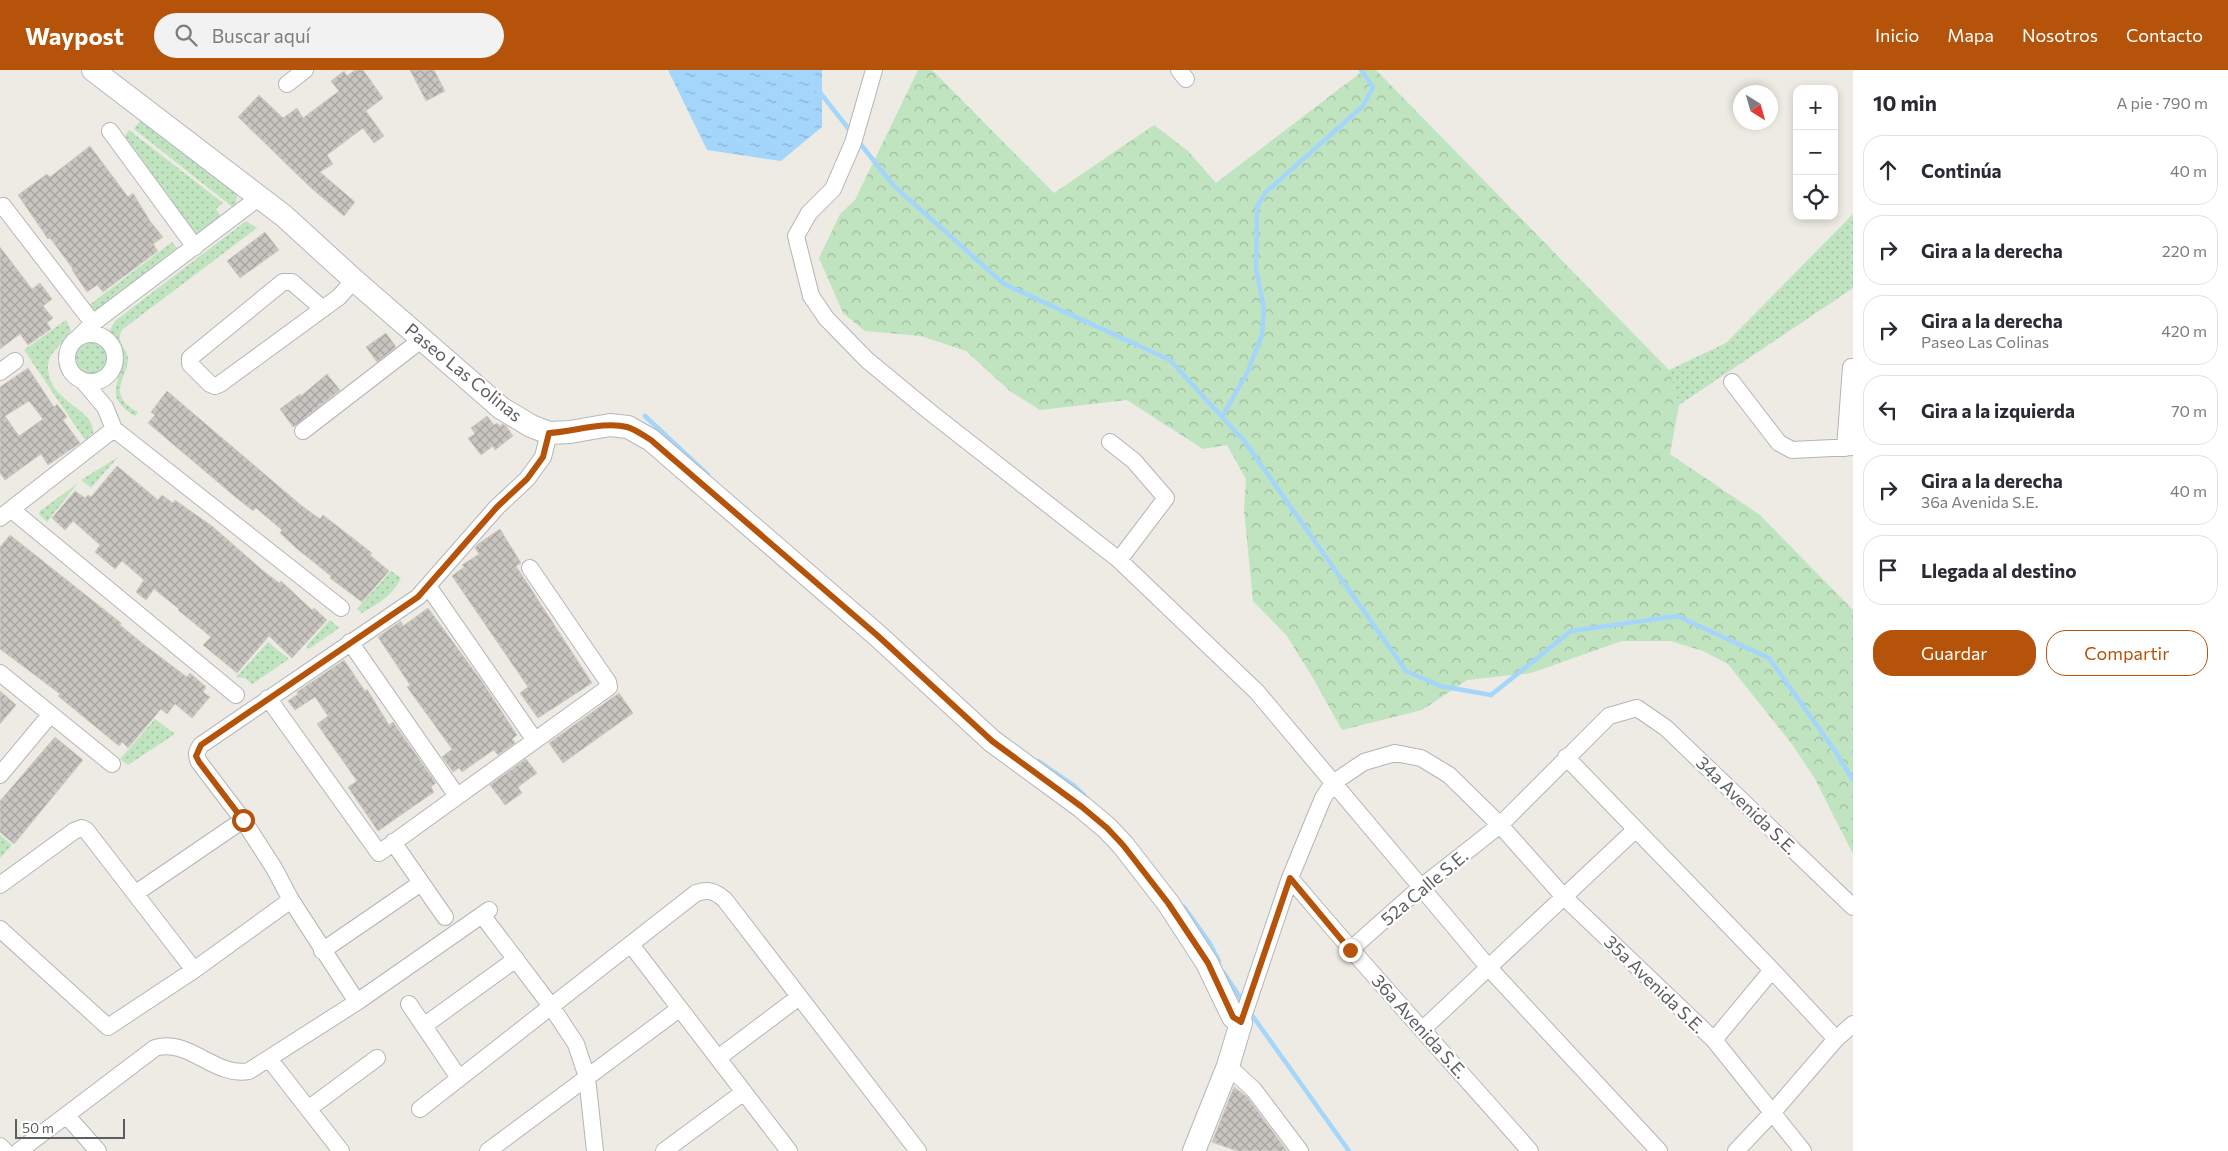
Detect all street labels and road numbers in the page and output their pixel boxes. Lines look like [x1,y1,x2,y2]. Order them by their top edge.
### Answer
street label: Paseo Las Colinas [401,318,527,426]
street label: 34a Avenida S.E. [1692,751,1802,859]
street label: 52a Calle S.E. [1376,844,1472,930]
street label: 35a Avenida S.E. [1600,930,1710,1038]
street label: 36a Avenida S.E. [1368,970,1472,1082]

